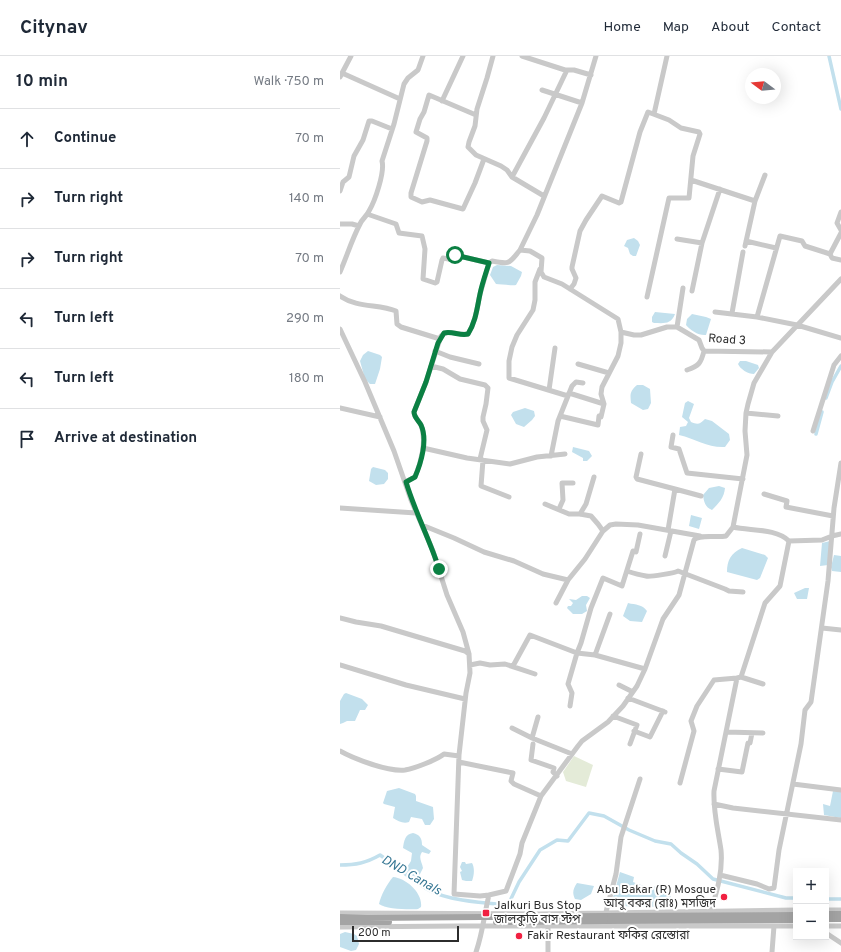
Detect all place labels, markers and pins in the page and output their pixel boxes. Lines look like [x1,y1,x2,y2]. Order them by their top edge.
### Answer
place label: Abu Bakar (R) Mosque আবু বকর (রাঃ) মসজিদ [597,882,716,912]
marker: Abu Bakar (R) Mosque আবু বকর (রাঃ) মসজিদ [719,892,729,902]
place label: Jalkuri Bus Stop জালকুড়ি বাস স্টপ [493,898,582,928]
marker: Jalkuri Bus Stop জালকুড়ি বাস স্টপ [481,908,491,918]
place label: Fakir Restaurant ফকির রেস্তোরা [527,927,690,944]
marker: Fakir Restaurant ফকির রেস্তোরা [514,931,524,941]

